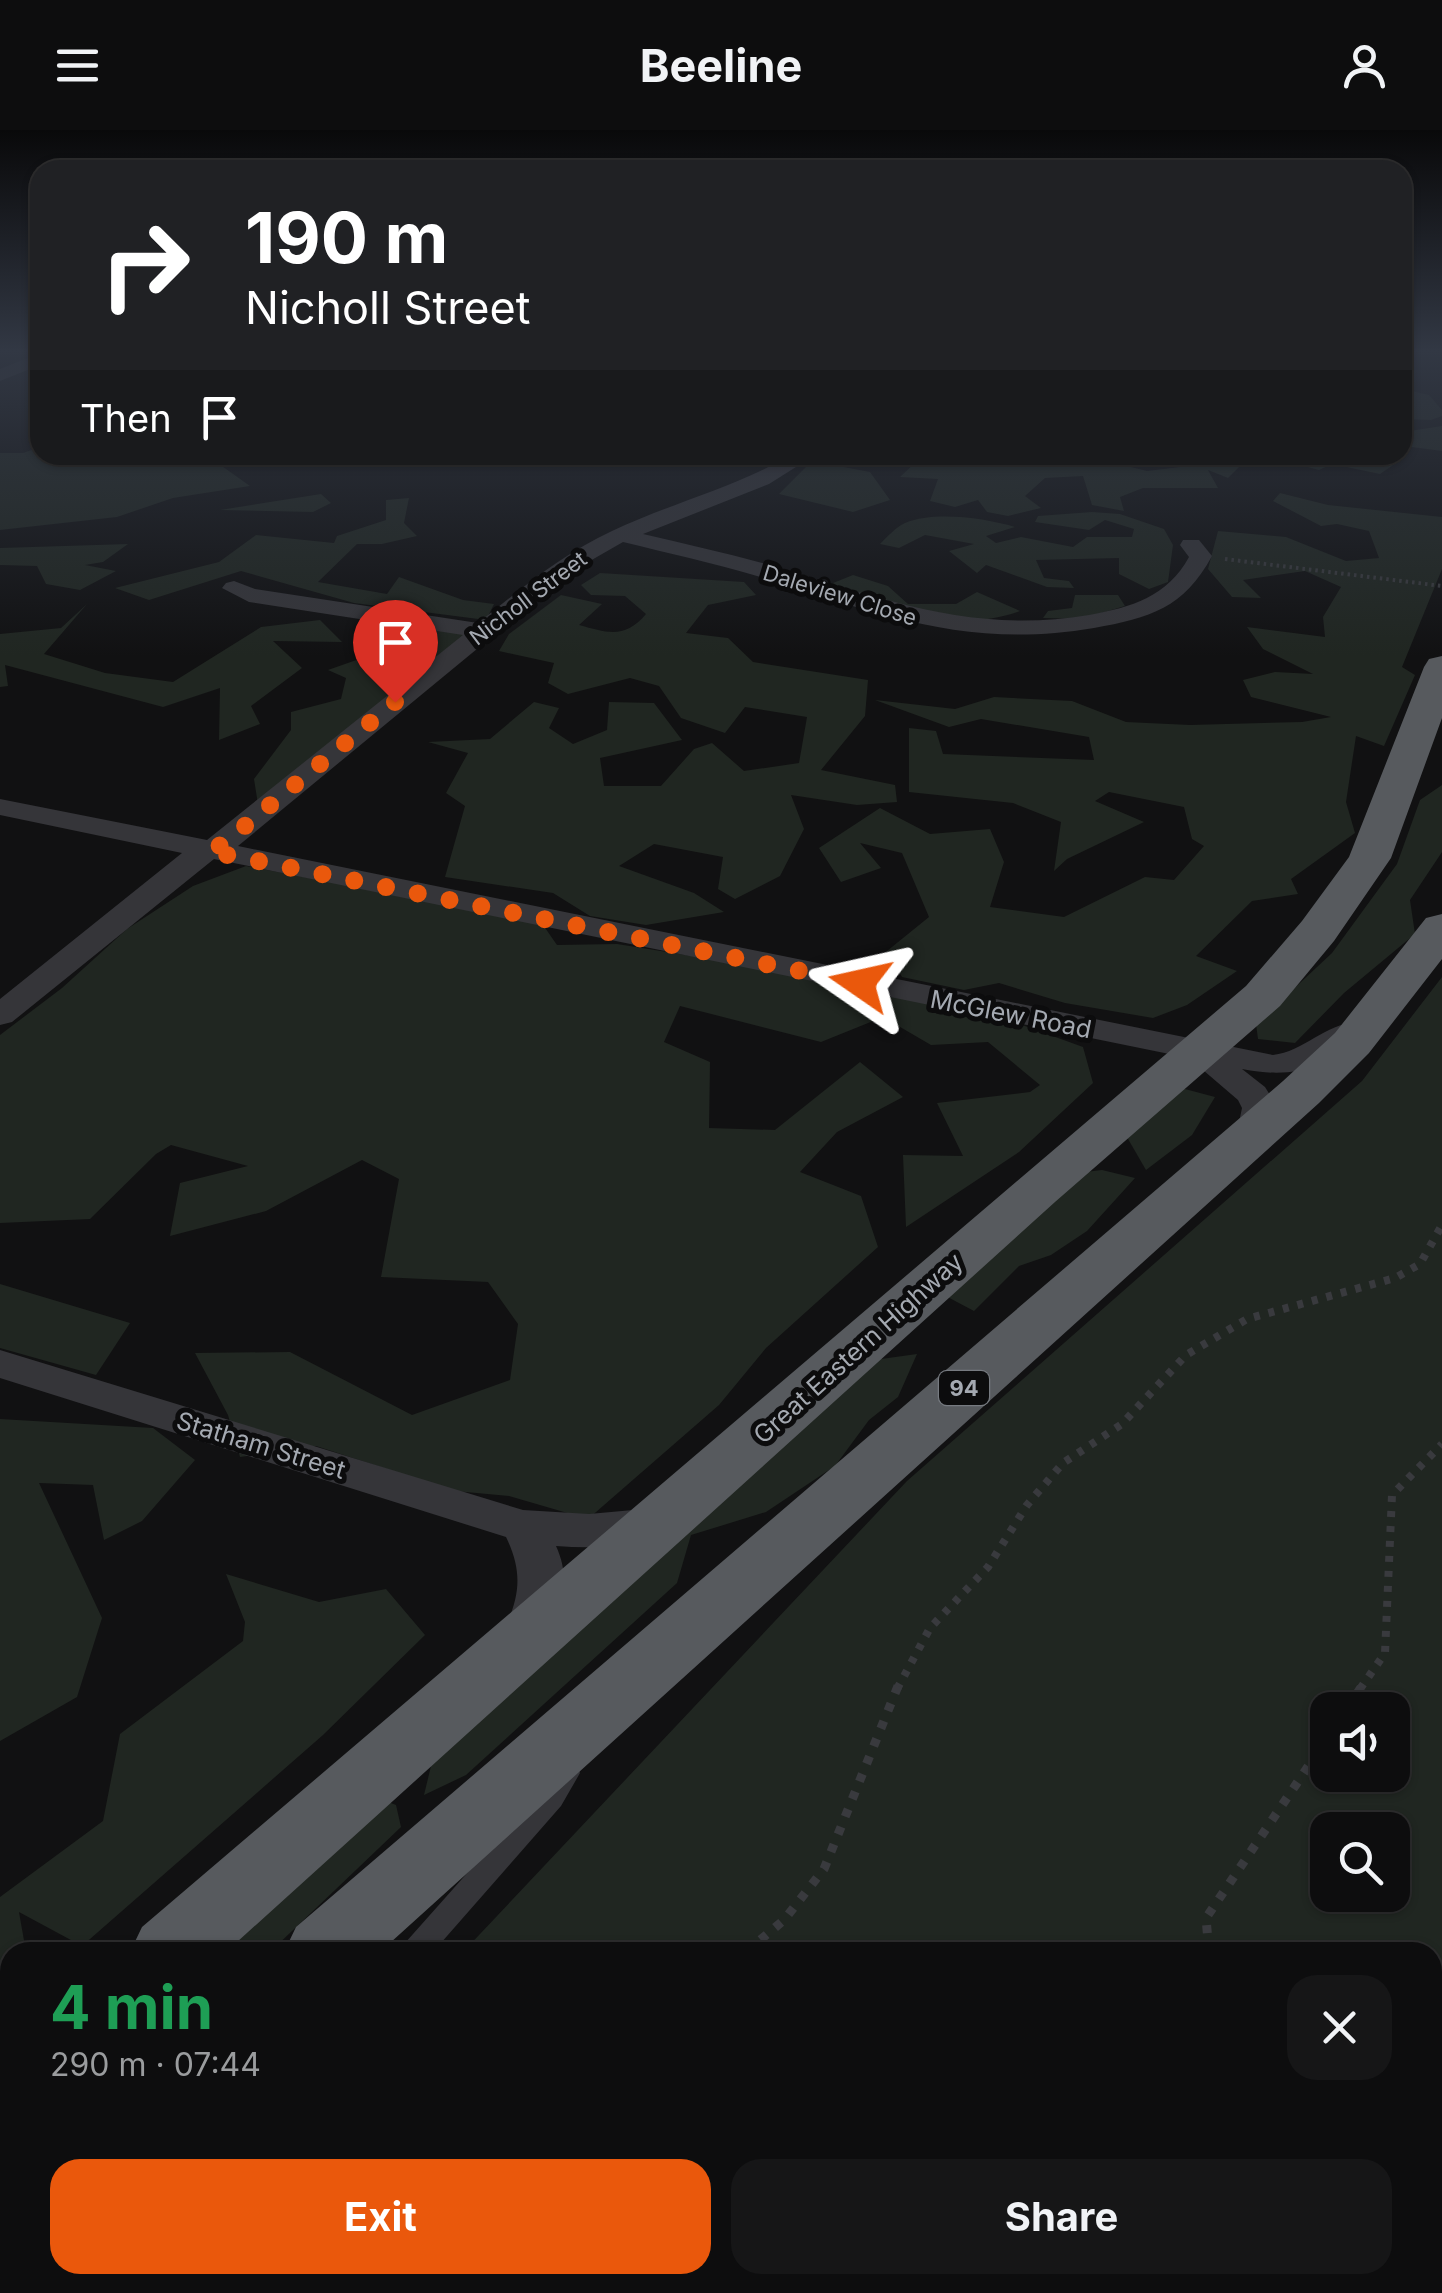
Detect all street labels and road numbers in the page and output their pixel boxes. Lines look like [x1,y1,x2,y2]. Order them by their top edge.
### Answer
street label: Nicholl Street [464,546,592,650]
street label: Daleview Close [760,559,920,631]
street label: McGlew Road [928,984,1094,1044]
street label: Great Eastern Highway [747,1246,969,1450]
road number: 94 [939,1371,989,1405]
street label: Statham Street [173,1405,349,1485]

